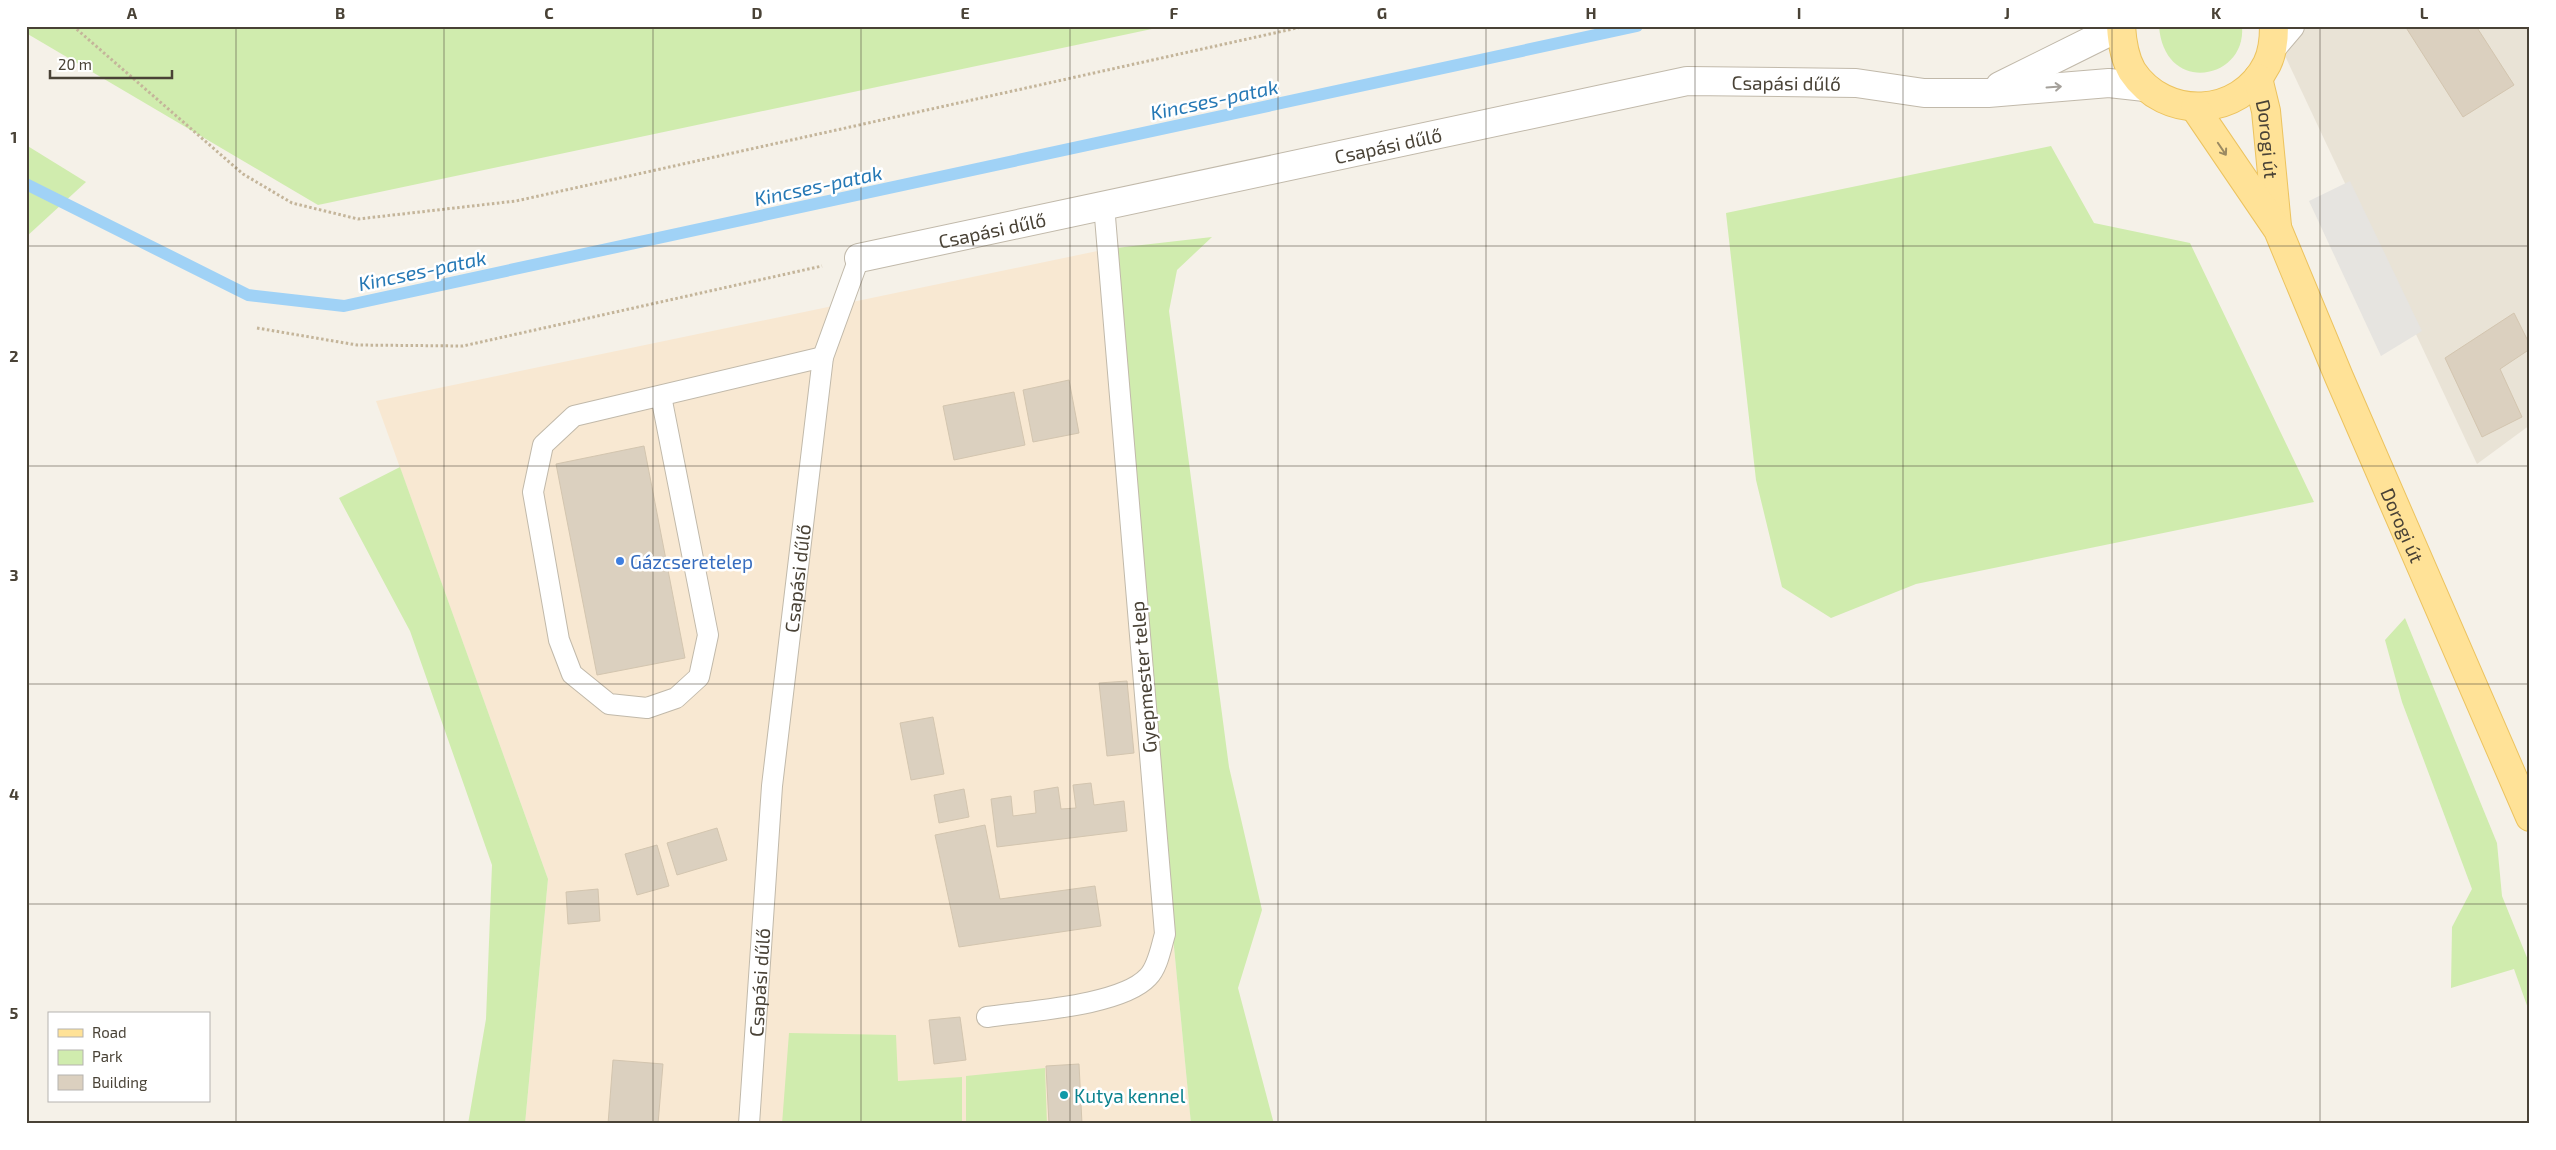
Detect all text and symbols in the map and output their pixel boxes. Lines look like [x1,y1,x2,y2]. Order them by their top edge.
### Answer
text: A [127,3,138,22]
text: B [335,3,345,22]
text: C [544,3,554,22]
text: D [752,3,763,22]
text: E [960,3,970,22]
text: F [1170,3,1179,22]
text: G [1377,3,1387,22]
text: H [1585,3,1597,22]
text: I [1797,3,1801,22]
text: J [2004,3,2010,22]
text: K [2211,3,2222,22]
text: L [2420,3,2429,22]
scale bar [50,48,172,80]
text: 20 m [58,55,92,73]
street label: Csapási dűlő [1732,70,1841,94]
water label: Kincses-patak [1148,74,1280,124]
one-way arrow [2045,83,2061,92]
street label: Dorogi út [2252,97,2284,179]
street label: Csapási dűlő [1332,122,1444,168]
text: 1 [11,127,17,146]
one-way arrow [2217,141,2227,155]
water label: Kincses-patak [752,160,884,210]
street label: Csapási dűlő [936,207,1048,252]
water label: Kincses-patak [356,245,488,295]
text: 2 [9,346,19,365]
street label: Dorogi út [2377,484,2430,566]
street label: Csapási dűlő [779,523,815,634]
place label: Gázcseretelep [630,550,753,573]
marker: Gázcseretelep [614,555,626,567]
text: 3 [9,565,19,584]
street label: Gyepmester telep [1125,600,1161,754]
text: 4 [9,784,19,803]
street label: Csapási dűlő [743,927,774,1038]
text: 5 [10,1003,19,1022]
legend [48,1012,210,1102]
text: Road [92,1023,127,1041]
text: Park [92,1047,123,1065]
text: Building [92,1073,148,1091]
place label: Kutya kennel [1074,1084,1186,1107]
marker: Kutya kennel [1058,1089,1070,1101]

